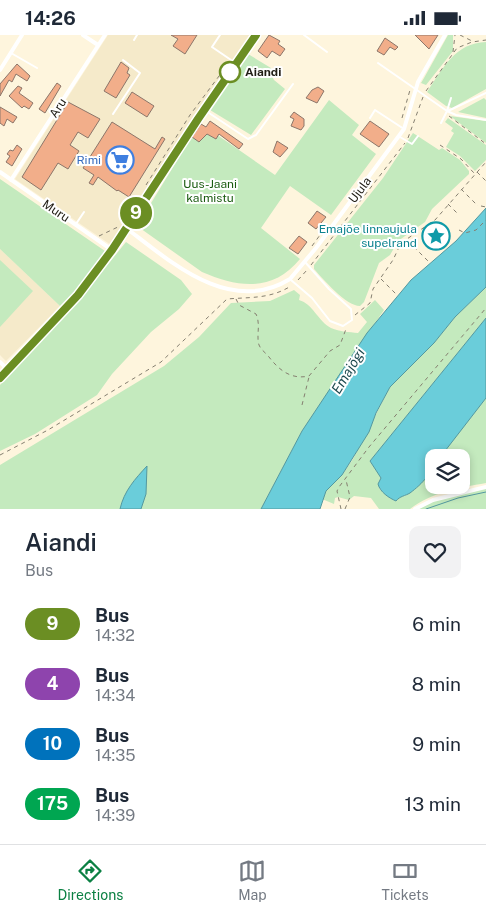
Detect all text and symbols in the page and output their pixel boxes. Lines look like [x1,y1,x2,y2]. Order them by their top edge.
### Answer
text: 14:26 [25,7,76,29]
marker: Aiandi [219,61,241,83]
place label: Aiandi [245,65,281,79]
street label: Aru [47,96,69,120]
supermarket icon: Rimi [105,145,135,175]
place label: Rimi [77,153,101,167]
street label: Ujula [346,174,374,206]
park label: Uus-Jaani kalmistu [183,177,237,205]
street label: Muru [40,197,72,225]
line badge: 9 [120,197,152,229]
text: 9 [130,202,142,223]
place icon: Emajõe linnaujula supelrand [421,221,451,251]
place label: Emajõe linnaujula supelrand [319,222,417,250]
water label: Emajõgi [328,345,368,397]
map controls [425,449,470,494]
button: layers [425,449,470,494]
button: heart [409,526,461,578]
text: Aiandi [25,528,97,556]
text: Bus [25,561,53,580]
text: Bus [95,604,129,626]
text: 9 [47,613,58,634]
text: 6 min [412,613,461,635]
text: 14:32 [95,626,135,645]
text: Bus [95,664,129,686]
text: 4 [47,673,58,694]
text: 8 min [412,673,461,695]
text: 14:34 [95,686,135,705]
text: Bus [95,724,129,746]
text: 10 [43,733,62,754]
text: 9 min [412,733,461,755]
text: 14:35 [95,746,136,765]
text: Bus [95,784,129,806]
text: 175 [37,793,68,814]
text: 13 min [404,793,461,815]
text: 14:39 [95,806,135,825]
tab: Directions [57,857,123,903]
tab: Map [238,857,267,903]
tab: Tickets [382,857,429,903]

